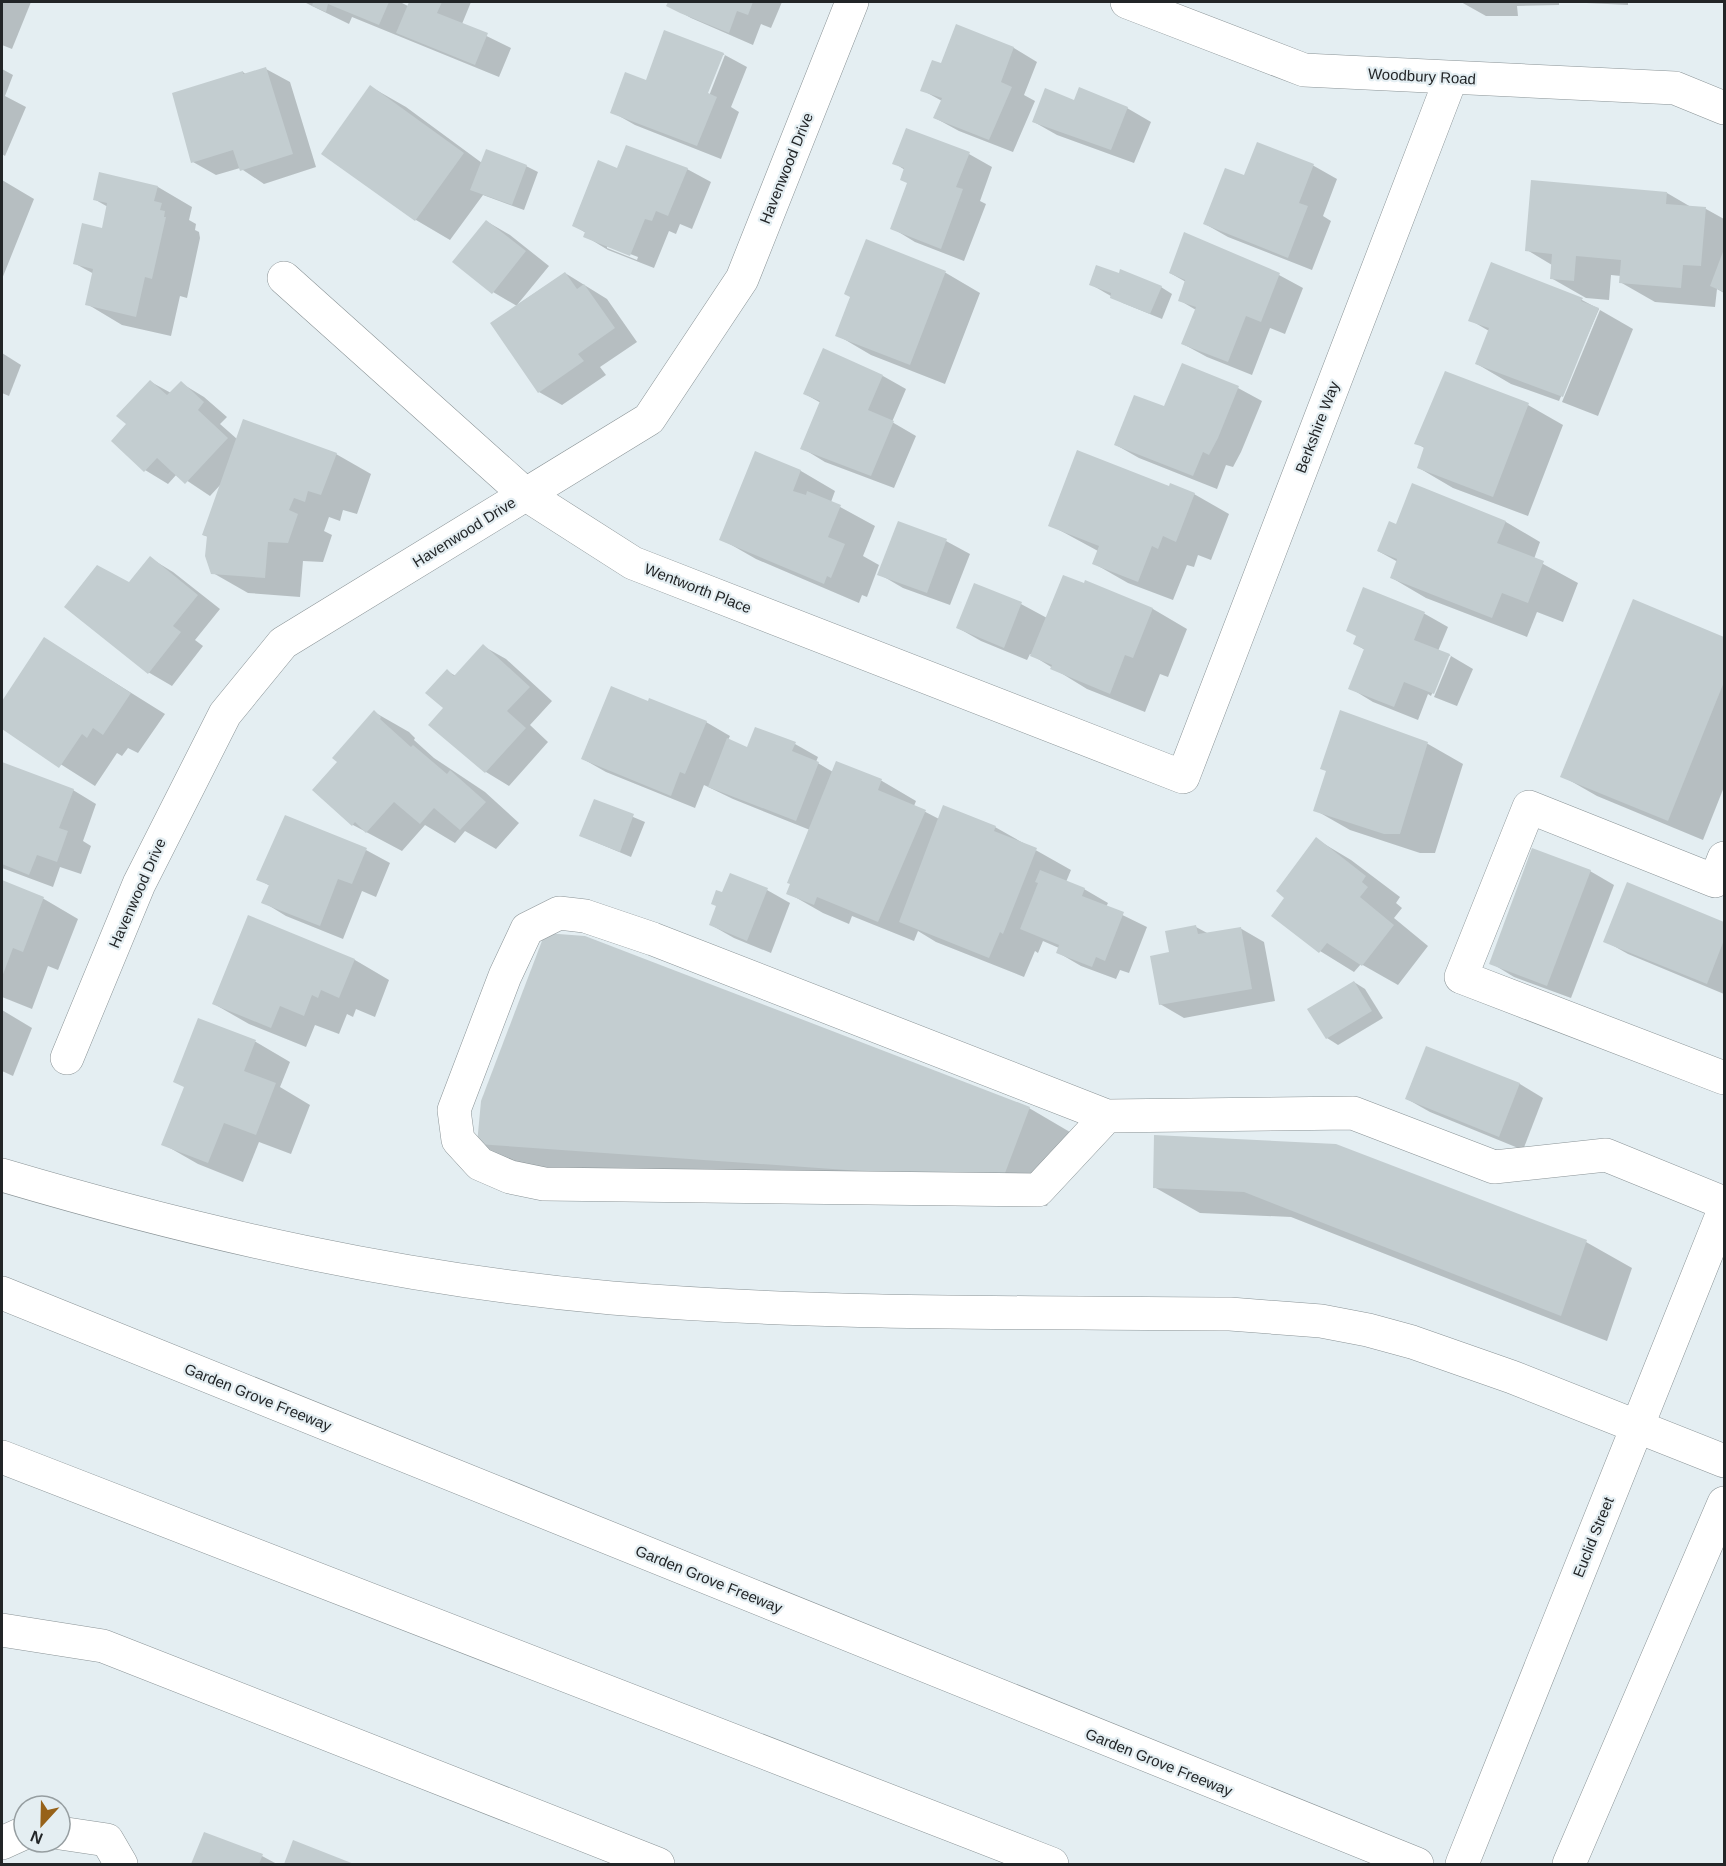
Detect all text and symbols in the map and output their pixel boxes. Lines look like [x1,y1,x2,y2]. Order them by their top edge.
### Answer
street label: Woodbury Road [1368,65,1476,87]
street label: Havenwood Drive [756,110,816,226]
street label: Berkshire Way [1292,378,1342,475]
street label: Havenwood Drive [409,493,519,571]
street label: Wentworth Place [642,560,754,616]
street label: Havenwood Drive [105,835,169,951]
street label: Garden Grove Freeway [182,1360,334,1434]
street label: Euclid Street [1569,1494,1617,1580]
street label: Garden Grove Freeway [633,1542,785,1616]
street label: Garden Grove Freeway [1083,1725,1235,1799]
north arrow [12,1794,72,1854]
text: N [28,1827,45,1847]

